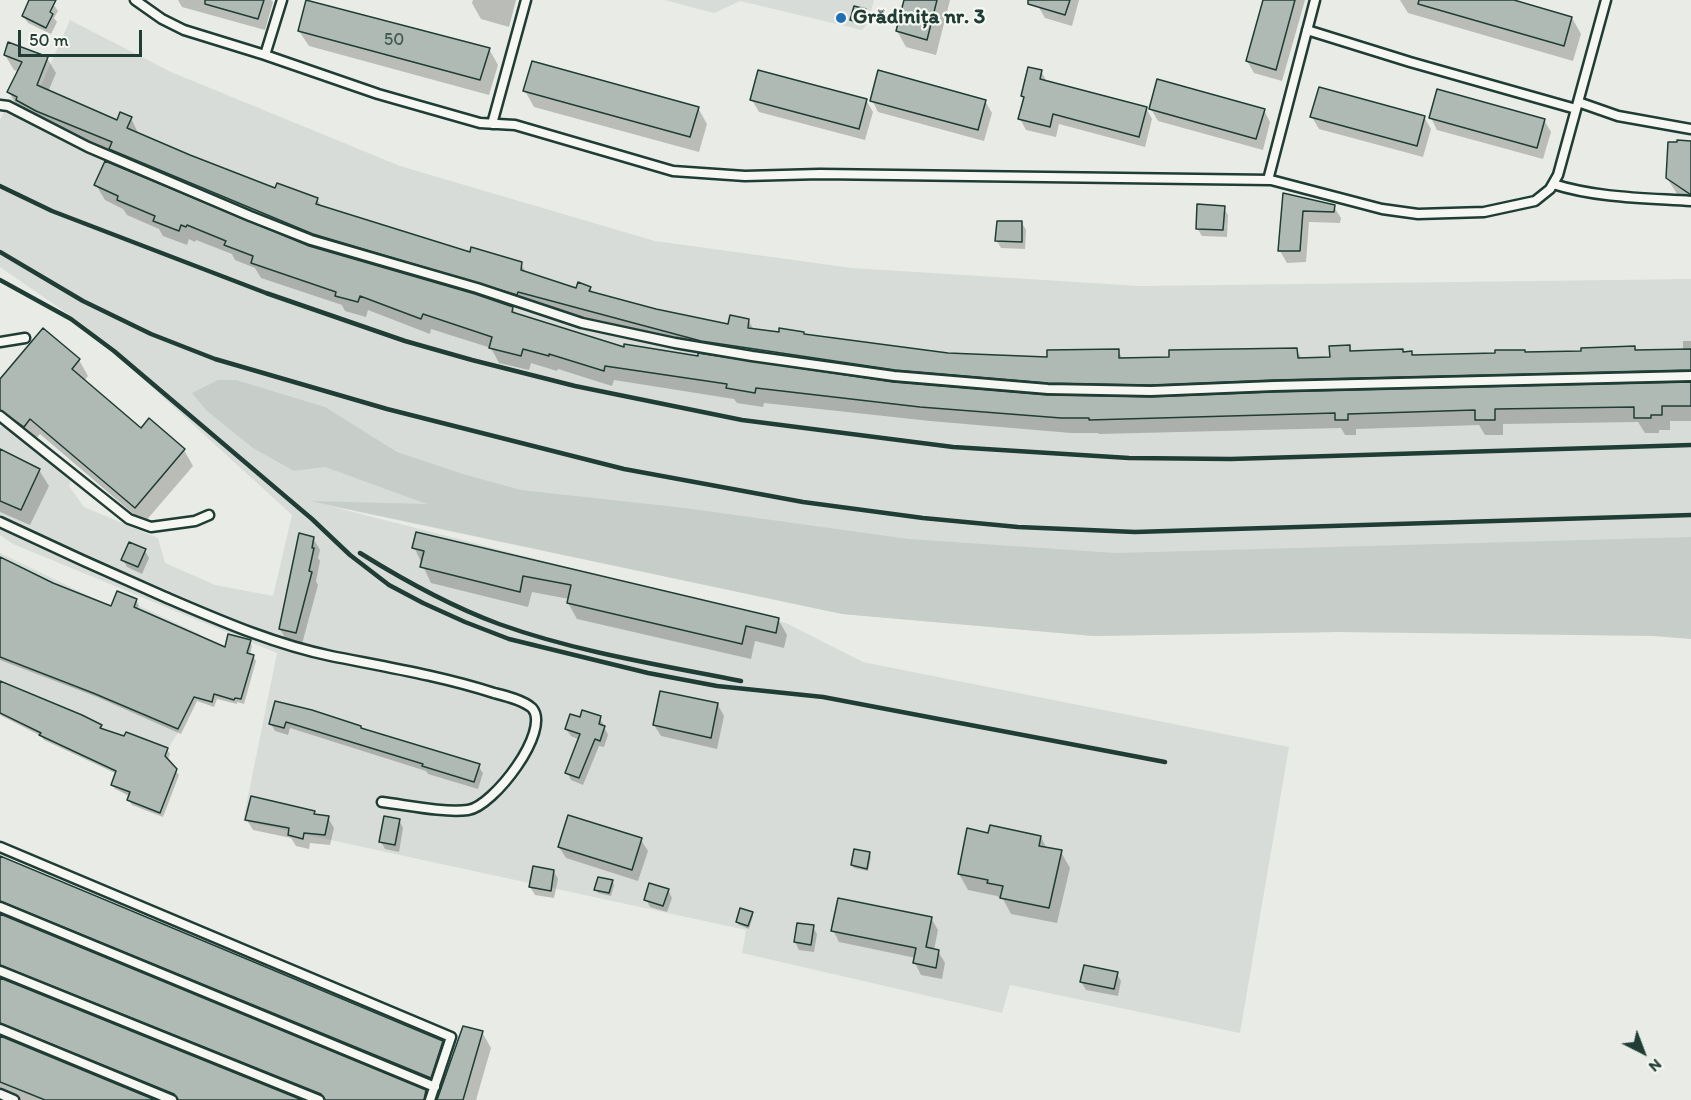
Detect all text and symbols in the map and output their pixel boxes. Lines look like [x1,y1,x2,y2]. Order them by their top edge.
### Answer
place label: Grădinița nr. 3 [853,5,985,31]
marker: Grădinița nr. 3 [834,11,848,25]
scale bar [21,18,146,56]
text: 50 m [29,29,69,51]
house number: 50 [384,29,404,51]
north arrow [1613,1022,1673,1082]
text: N [1645,1055,1666,1076]

